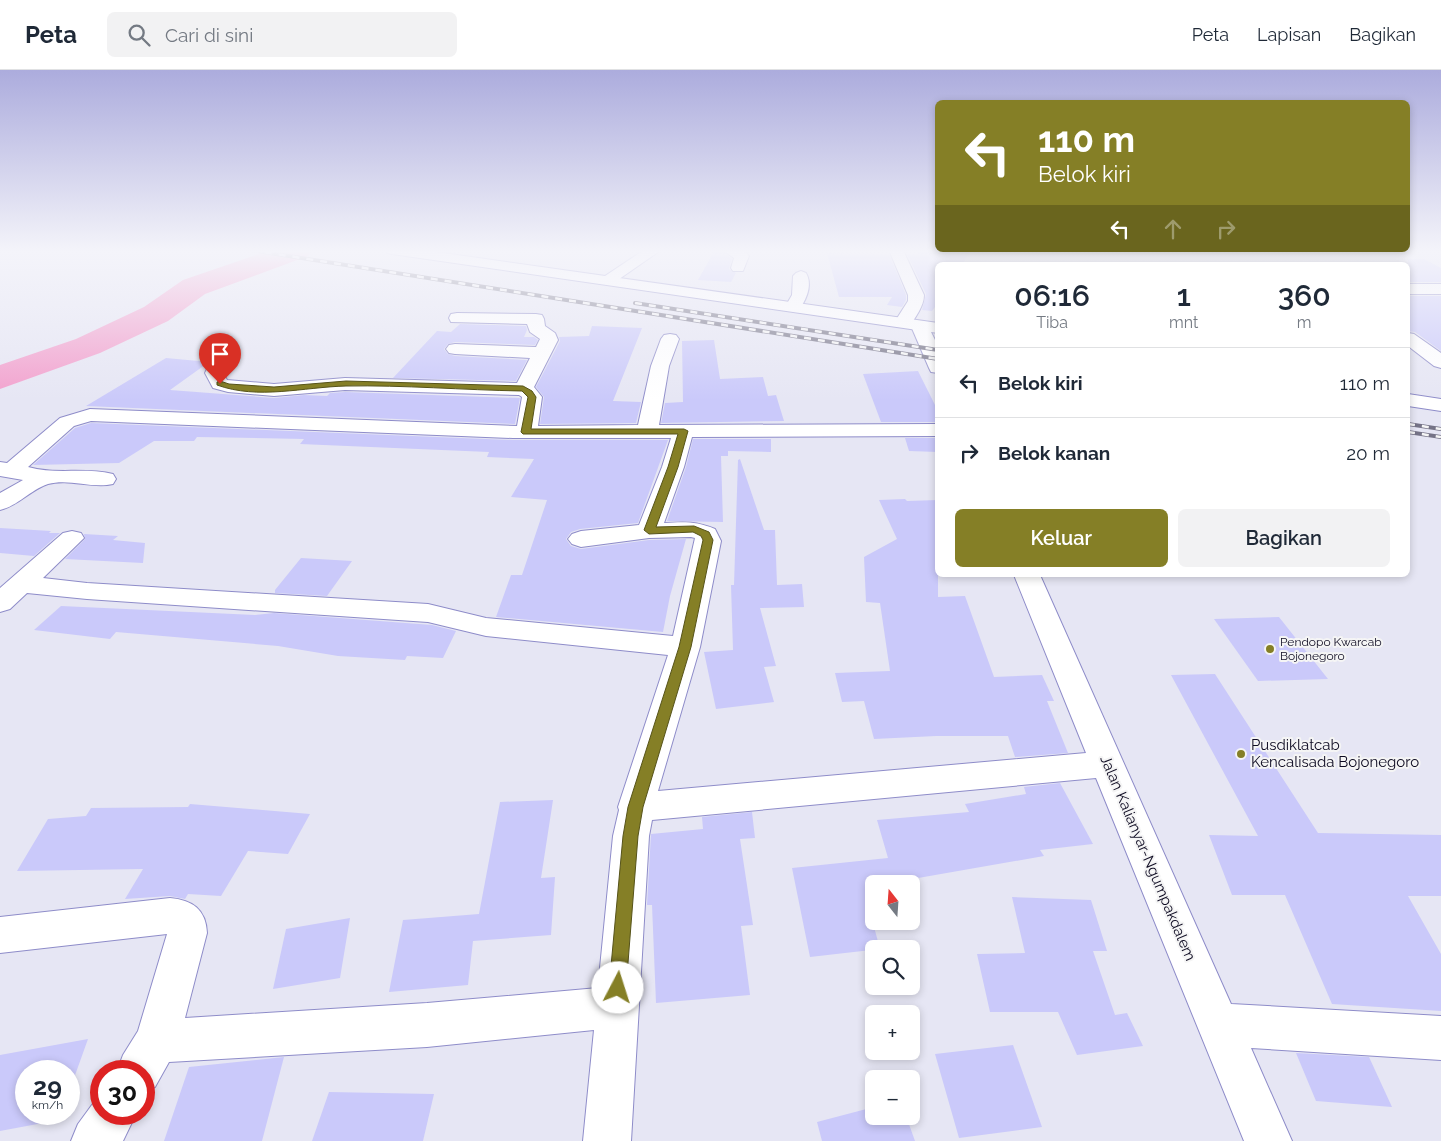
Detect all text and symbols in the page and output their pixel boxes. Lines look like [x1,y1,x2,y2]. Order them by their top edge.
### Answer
search box [107,12,457,57]
text: Peta [25,20,77,49]
icon: search [125,21,153,49]
text: Cari di sini [165,24,253,46]
text: Peta [1192,24,1229,45]
text: Lapisan [1257,24,1321,45]
text: Bagikan [1349,24,1416,45]
text: 110 m [1038,119,1135,160]
icon: left [955,120,1020,185]
text: Belok kiri [1038,161,1131,187]
icon: left [1106,215,1134,243]
icon: ahead [1159,215,1187,243]
icon: right [1212,215,1240,243]
text: 06:16 [1014,278,1090,313]
text: 1 [1177,278,1191,313]
text: 360 [1278,278,1331,313]
text: Tiba [1036,313,1068,332]
text: mnt [1169,313,1198,332]
text: m [1297,313,1312,332]
pin [199,333,241,384]
icon: arrive [206,340,234,368]
icon: left [955,369,983,397]
text: Belok kiri [998,372,1083,394]
text: 110 m [1340,372,1390,394]
icon: right [955,439,983,467]
text: Belok kanan [998,442,1110,464]
text: 20 m [1346,442,1390,464]
button: Keluar [955,509,1168,567]
button: Bagikan [1178,509,1390,567]
place label: Pendopo Kwarcab Bojonegoro [1280,635,1382,663]
marker: Pendopo Kwarcab Bojonegoro [1264,643,1276,655]
place label: Pusdiklatcab Kencalisada Bojonegoro [1251,736,1419,771]
marker: Pusdiklatcab Kencalisada Bojonegoro [1235,748,1247,760]
street label: Jalan Kalianyar-Ngumpakdalem [1096,752,1200,964]
north arrow [865,875,920,930]
map controls [865,875,920,1125]
button: search [865,940,920,995]
position arrow [591,961,643,1013]
button: + [865,1005,920,1060]
speed limit sign: 30 [90,1060,155,1125]
button: − [865,1070,920,1125]
text: 29 [33,1071,62,1101]
text: km/h [32,1098,63,1112]

